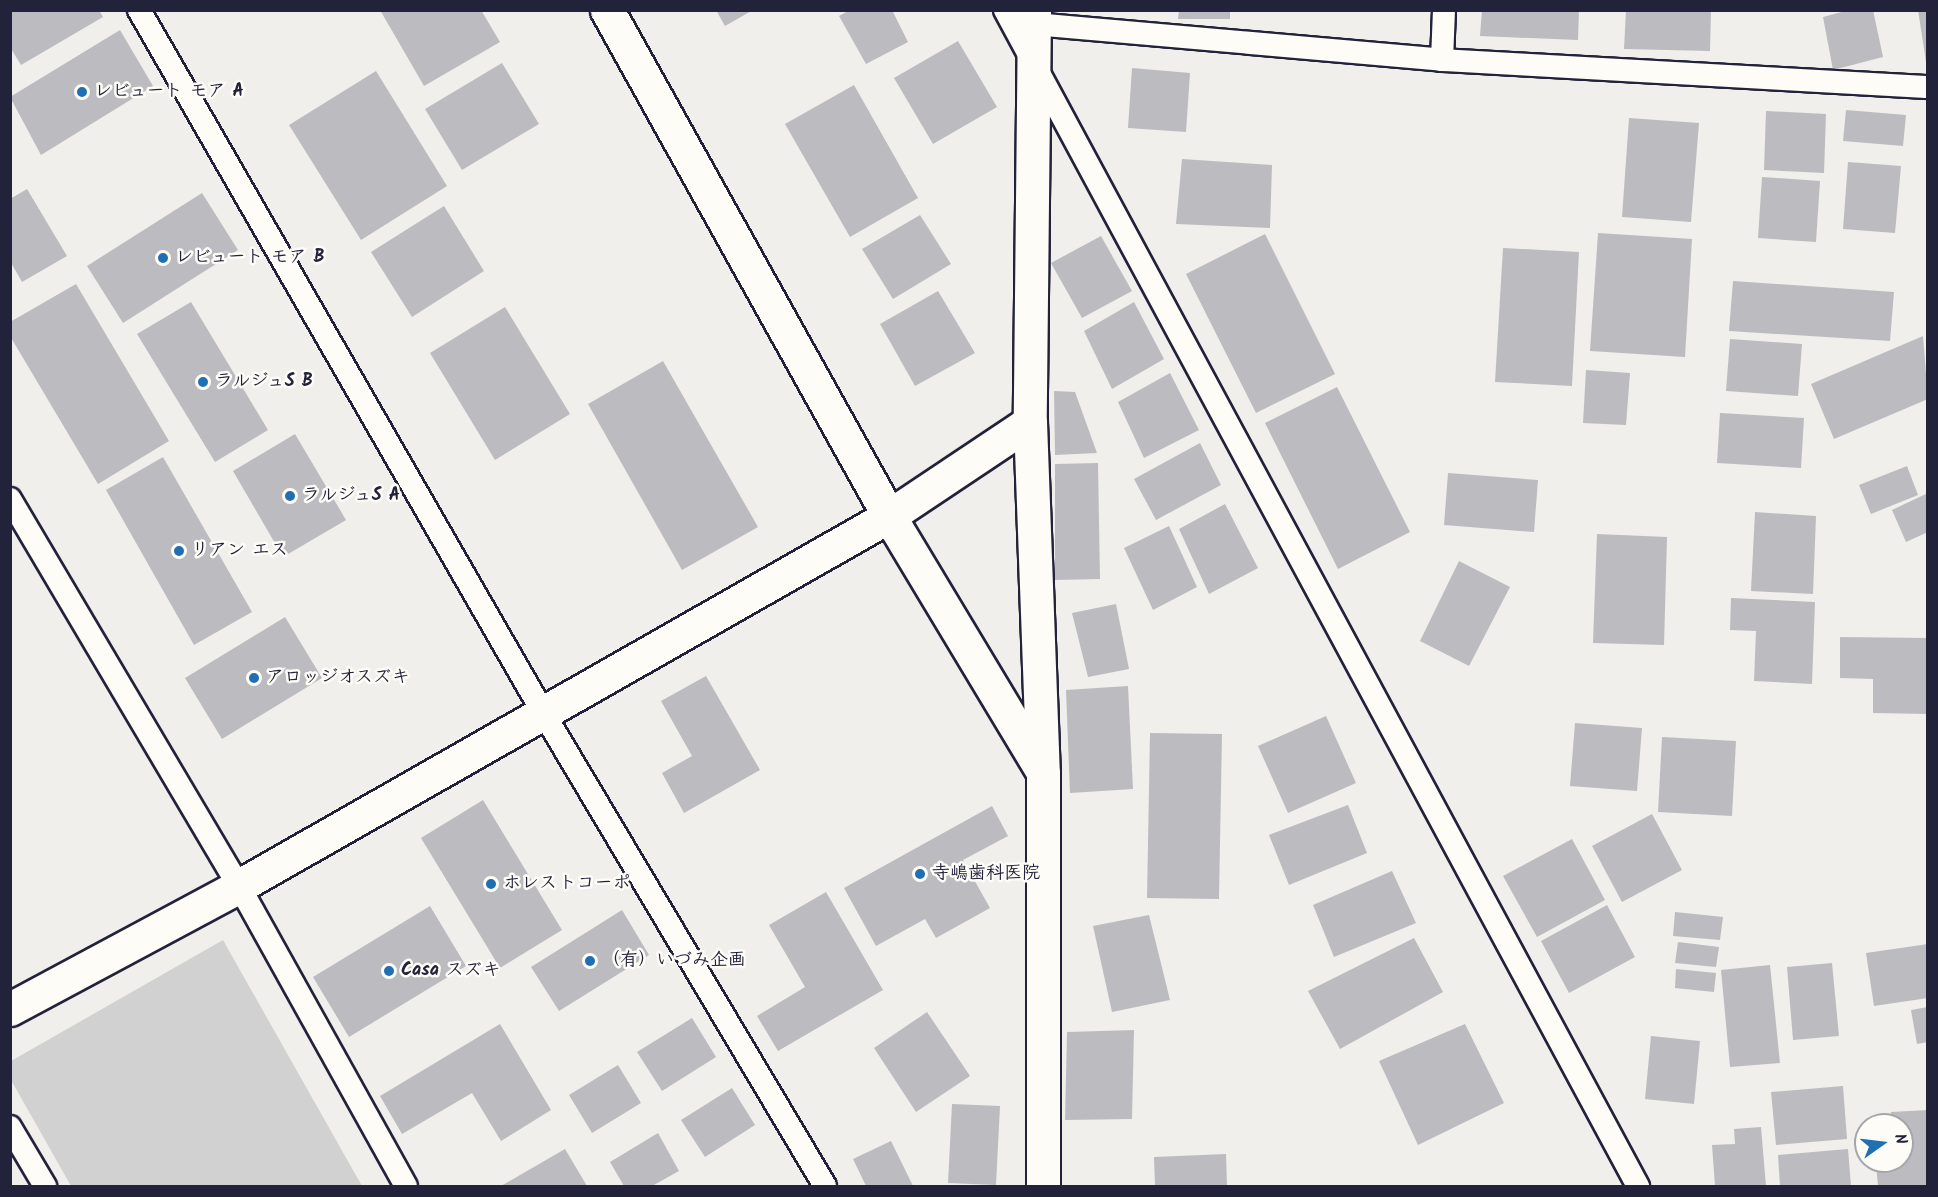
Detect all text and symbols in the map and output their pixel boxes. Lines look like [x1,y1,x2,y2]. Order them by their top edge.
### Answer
place label: レビュート モア A [94,81,245,103]
marker: レビュート モア A [75,85,89,99]
place label: レビュート モア B [175,247,326,269]
marker: レビュート モア B [156,251,170,265]
place label: ラルジュS B [215,371,315,393]
marker: ラルジュS B [196,375,210,389]
place label: ラルジュS A [302,485,402,507]
marker: ラルジュS A [283,489,297,503]
place label: リアン エス [191,540,288,562]
marker: リアン エス [172,544,186,558]
place label: アロッジオスズキ [266,667,410,689]
marker: アロッジオスズキ [247,671,261,685]
place label: 寺嶋歯科医院 [932,863,1040,885]
marker: 寺嶋歯科医院 [913,867,927,881]
place label: ホレストコーポ [503,873,629,895]
marker: ホレストコーポ [484,877,498,891]
place label: （有）いづみ企画 [602,950,746,972]
marker: （有）いづみ企画 [583,954,597,968]
place label: Casa スズキ [401,960,500,982]
marker: Casa スズキ [382,964,396,978]
north arrow [1854,1113,1914,1173]
text: N [1887,1131,1913,1147]

